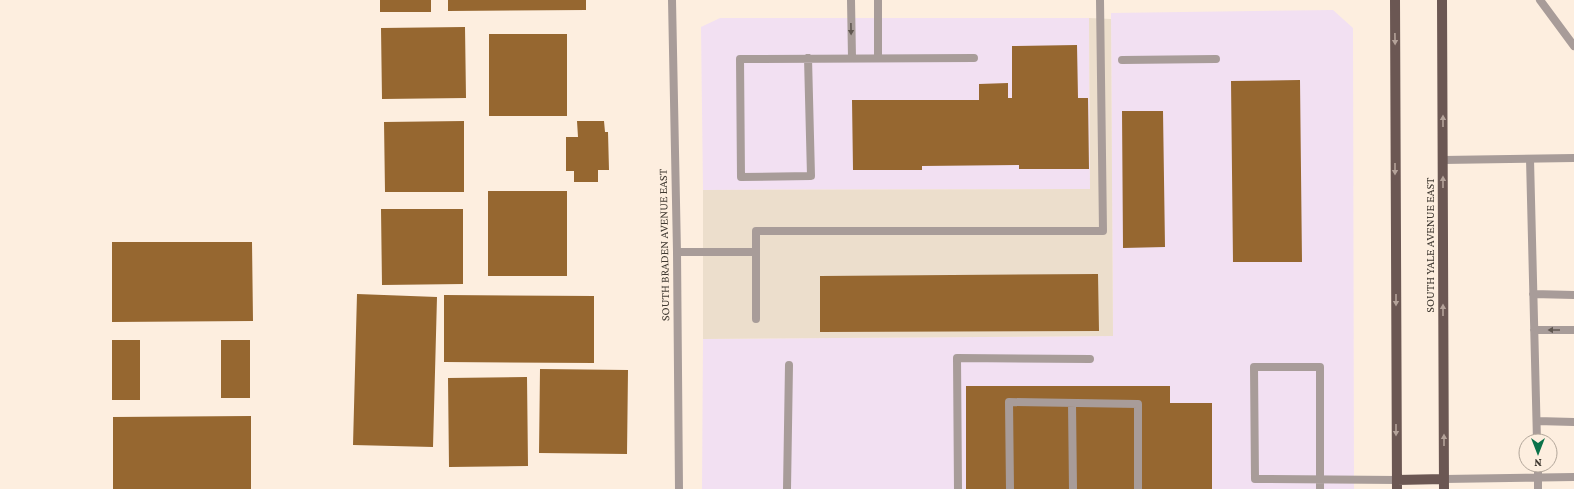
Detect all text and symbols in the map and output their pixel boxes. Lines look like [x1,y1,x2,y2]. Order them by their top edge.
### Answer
one-way arrow [848,23,854,36]
one-way arrow [1392,33,1398,46]
one-way arrow [1440,114,1446,127]
one-way arrow [1392,163,1398,176]
street label: SOUTH BRADEN AVENUE EAST [656,168,672,321]
one-way arrow [1440,175,1446,188]
street label: SOUTH YALE AVENUE EAST [1423,177,1437,313]
one-way arrow [1393,294,1399,307]
one-way arrow [1440,303,1446,316]
one-way arrow [1547,327,1560,333]
one-way arrow [1393,424,1399,437]
one-way arrow [1441,433,1447,446]
north arrow [1518,433,1558,473]
text: N [1534,457,1542,469]

